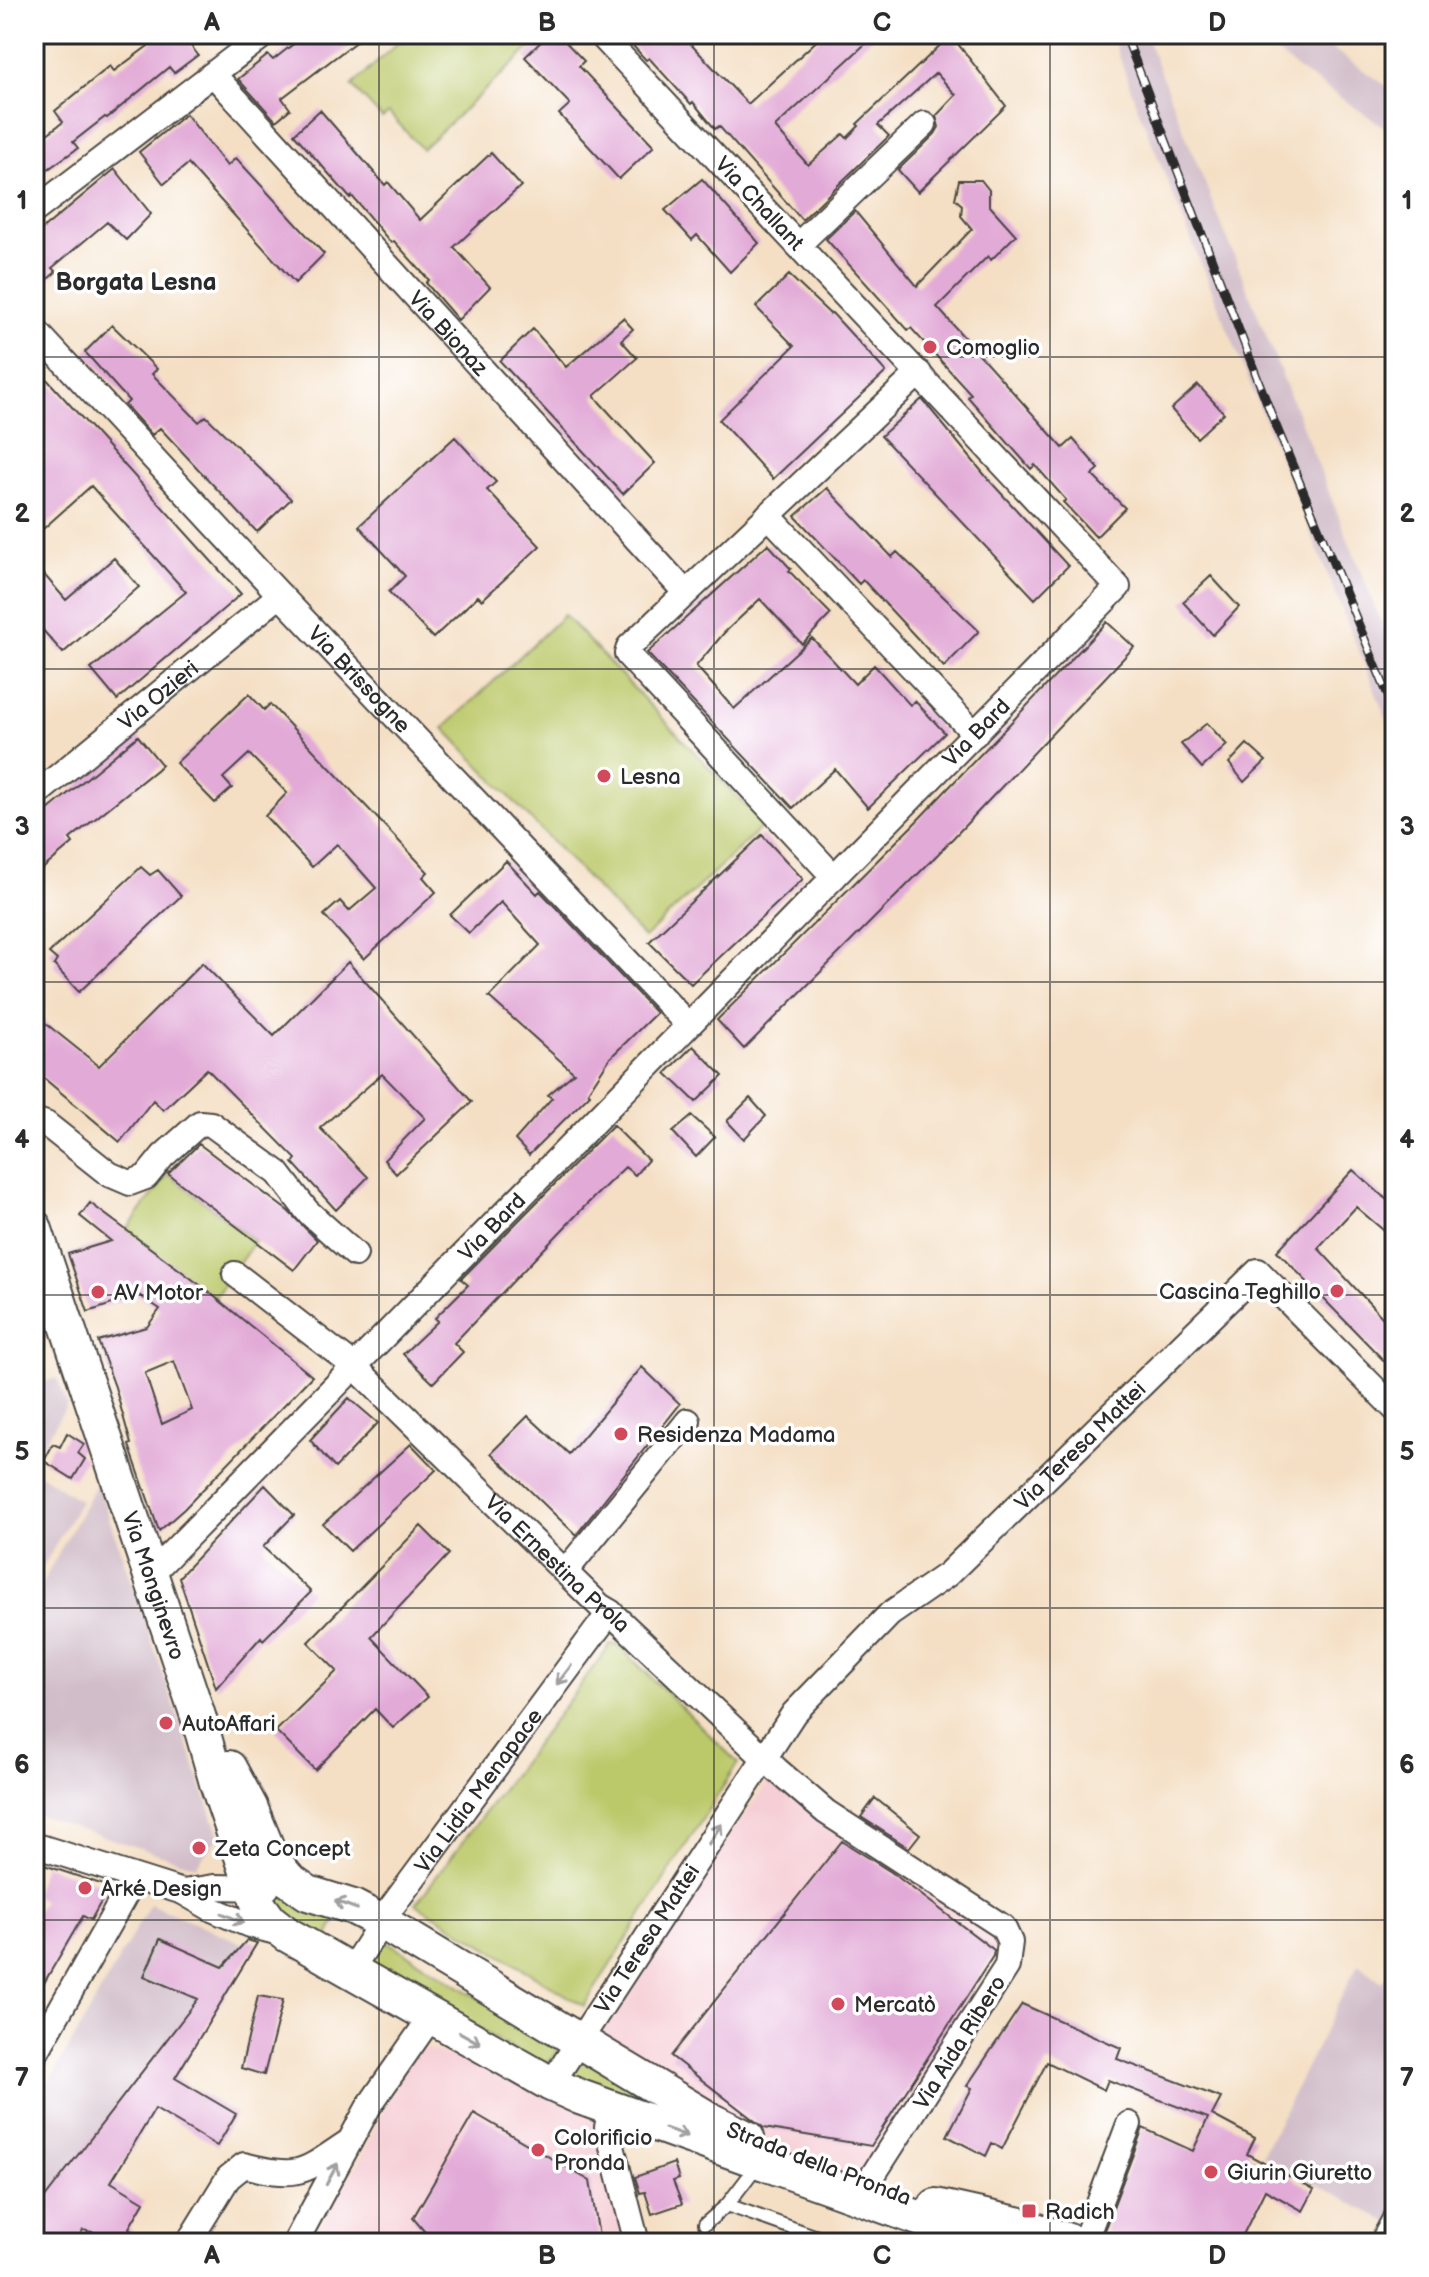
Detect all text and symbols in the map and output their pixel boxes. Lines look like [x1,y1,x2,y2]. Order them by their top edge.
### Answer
text: A [203,8,220,39]
text: B [538,8,556,39]
text: C [873,8,891,39]
text: D [1208,8,1226,39]
street label: Via Challant [709,151,809,257]
text: 1 [17,186,27,217]
text: 1 [1402,186,1412,217]
district label: Borgata Lesna [55,268,217,297]
street label: Via Bionaz [402,286,493,382]
place label: Comoglio [946,335,1040,362]
marker: Comoglio [921,338,939,356]
text: 2 [14,499,30,530]
text: 2 [1399,499,1415,530]
street label: Via Brissogne [301,621,416,739]
street label: Via Ozieri [113,655,204,737]
street label: Via Bard [938,693,1016,773]
place label: Lesna [620,764,681,791]
marker: Lesna [595,767,613,785]
text: 3 [14,812,30,843]
text: 3 [1399,812,1415,843]
text: 4 [14,1125,30,1156]
text: 4 [1399,1125,1415,1156]
street label: Via Bard [453,1188,532,1267]
place label: Cascina Teghillo [1159,1279,1321,1306]
place label: AV Motor [114,1280,204,1307]
marker: Cascina Teghillo [1328,1282,1346,1300]
marker: AV Motor [89,1283,107,1301]
street label: Via Teresa Mattei [1009,1376,1152,1516]
place label: Residenza Madama [637,1422,836,1449]
marker: Residenza Madama [612,1425,630,1443]
text: 5 [14,1437,30,1468]
text: 5 [1399,1437,1415,1468]
street label: Via Ernestina Prola [479,1489,635,1639]
street label: Via Monginevro [115,1508,190,1664]
one-way arrow [556,1663,572,1685]
street label: Via Lidia Menapace [409,1704,549,1879]
place label: AutoAffari [182,1711,276,1738]
marker: AutoAffari [157,1714,175,1732]
text: 6 [14,1750,30,1781]
text: 6 [1399,1750,1415,1781]
one-way arrow [707,1823,723,1845]
place label: Zeta Concept [214,1836,351,1863]
marker: Zeta Concept [190,1839,208,1857]
street label: Via Teresa Mattei [589,1860,706,2019]
place label: Arké Design [101,1876,222,1903]
marker: Arké Design [76,1879,94,1897]
one-way arrow [334,1897,359,1911]
one-way arrow [220,1912,245,1926]
street label: Via Aida Ribero [908,1971,1012,2115]
place label: Mercatò [854,1992,936,2019]
marker: Mercatò [829,1995,847,2013]
one-way arrow [457,2031,481,2046]
text: 7 [15,2063,29,2094]
text: 7 [1400,2063,1414,2094]
street label: Strada della Pronda [722,2117,915,2212]
place label: Colorificio Pronda [554,2125,653,2177]
one-way arrow [664,2125,689,2140]
marker: Colorificio Pronda [529,2141,547,2159]
place label: Giurin Giuretto [1227,2160,1372,2187]
one-way arrow [324,2163,340,2186]
marker: Giurin Giuretto [1202,2163,1220,2181]
place label: Radich [1045,2199,1115,2226]
marker: Radich [1020,2202,1038,2220]
text: A [203,2241,220,2272]
text: B [538,2241,556,2272]
text: C [873,2241,891,2272]
text: D [1208,2241,1226,2272]

